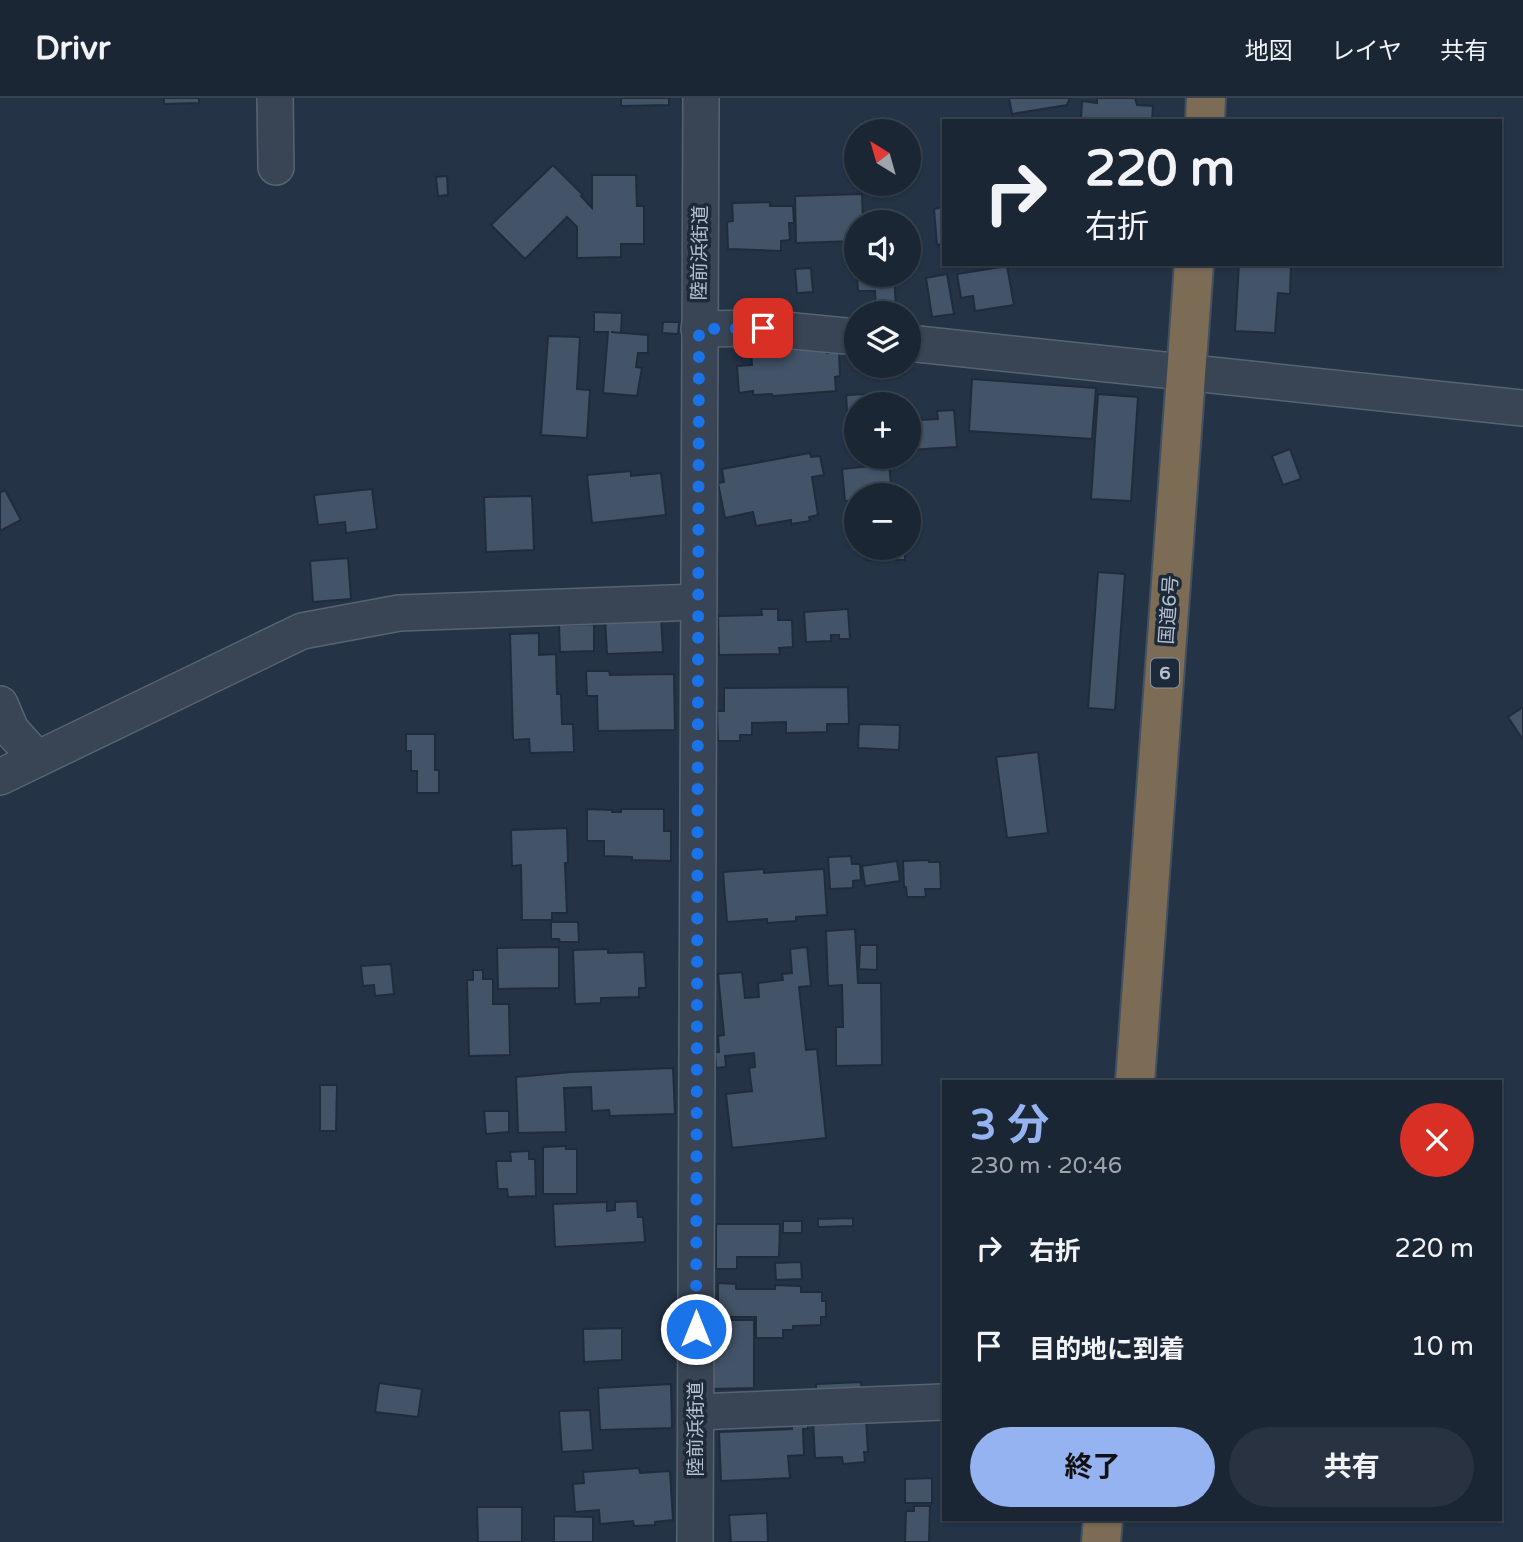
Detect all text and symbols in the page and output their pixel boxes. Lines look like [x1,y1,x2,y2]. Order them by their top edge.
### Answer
text: Drivr [35,29,110,68]
text: 地図 [1245,37,1293,66]
text: レイヤ [1331,37,1402,66]
text: 共有 [1440,37,1488,66]
north arrow [844,119,920,196]
map controls [844,119,921,560]
text: 220 m [1085,140,1235,199]
icon: right [970,147,1061,238]
street label: 陸前浜街道 [688,205,712,301]
text: 右折 [1085,208,1149,246]
button: sound [844,210,921,287]
pin [733,298,793,358]
button: layers [844,301,921,378]
icon: arrive [744,309,782,347]
button: + [844,392,921,469]
button: − [844,483,921,560]
street label: 国道6号 [1156,575,1182,645]
road number: 6 [1151,658,1179,688]
text: 3 分 [970,1100,1049,1151]
button: close [1400,1103,1474,1177]
text: 230 m · 20:46 [970,1152,1122,1180]
icon: right [970,1229,1008,1267]
text: 220 m [1394,1233,1474,1264]
text: 右折 [1029,1236,1081,1267]
position arrow [659,1292,733,1366]
icon: arrive [970,1327,1008,1365]
text: 10 m [1411,1331,1474,1362]
text: 目的地に到着 [1029,1334,1185,1365]
street label: 陸前浜街道 [685,1381,707,1477]
button: 終了 [970,1427,1215,1507]
button: 共有 [1229,1427,1474,1507]

